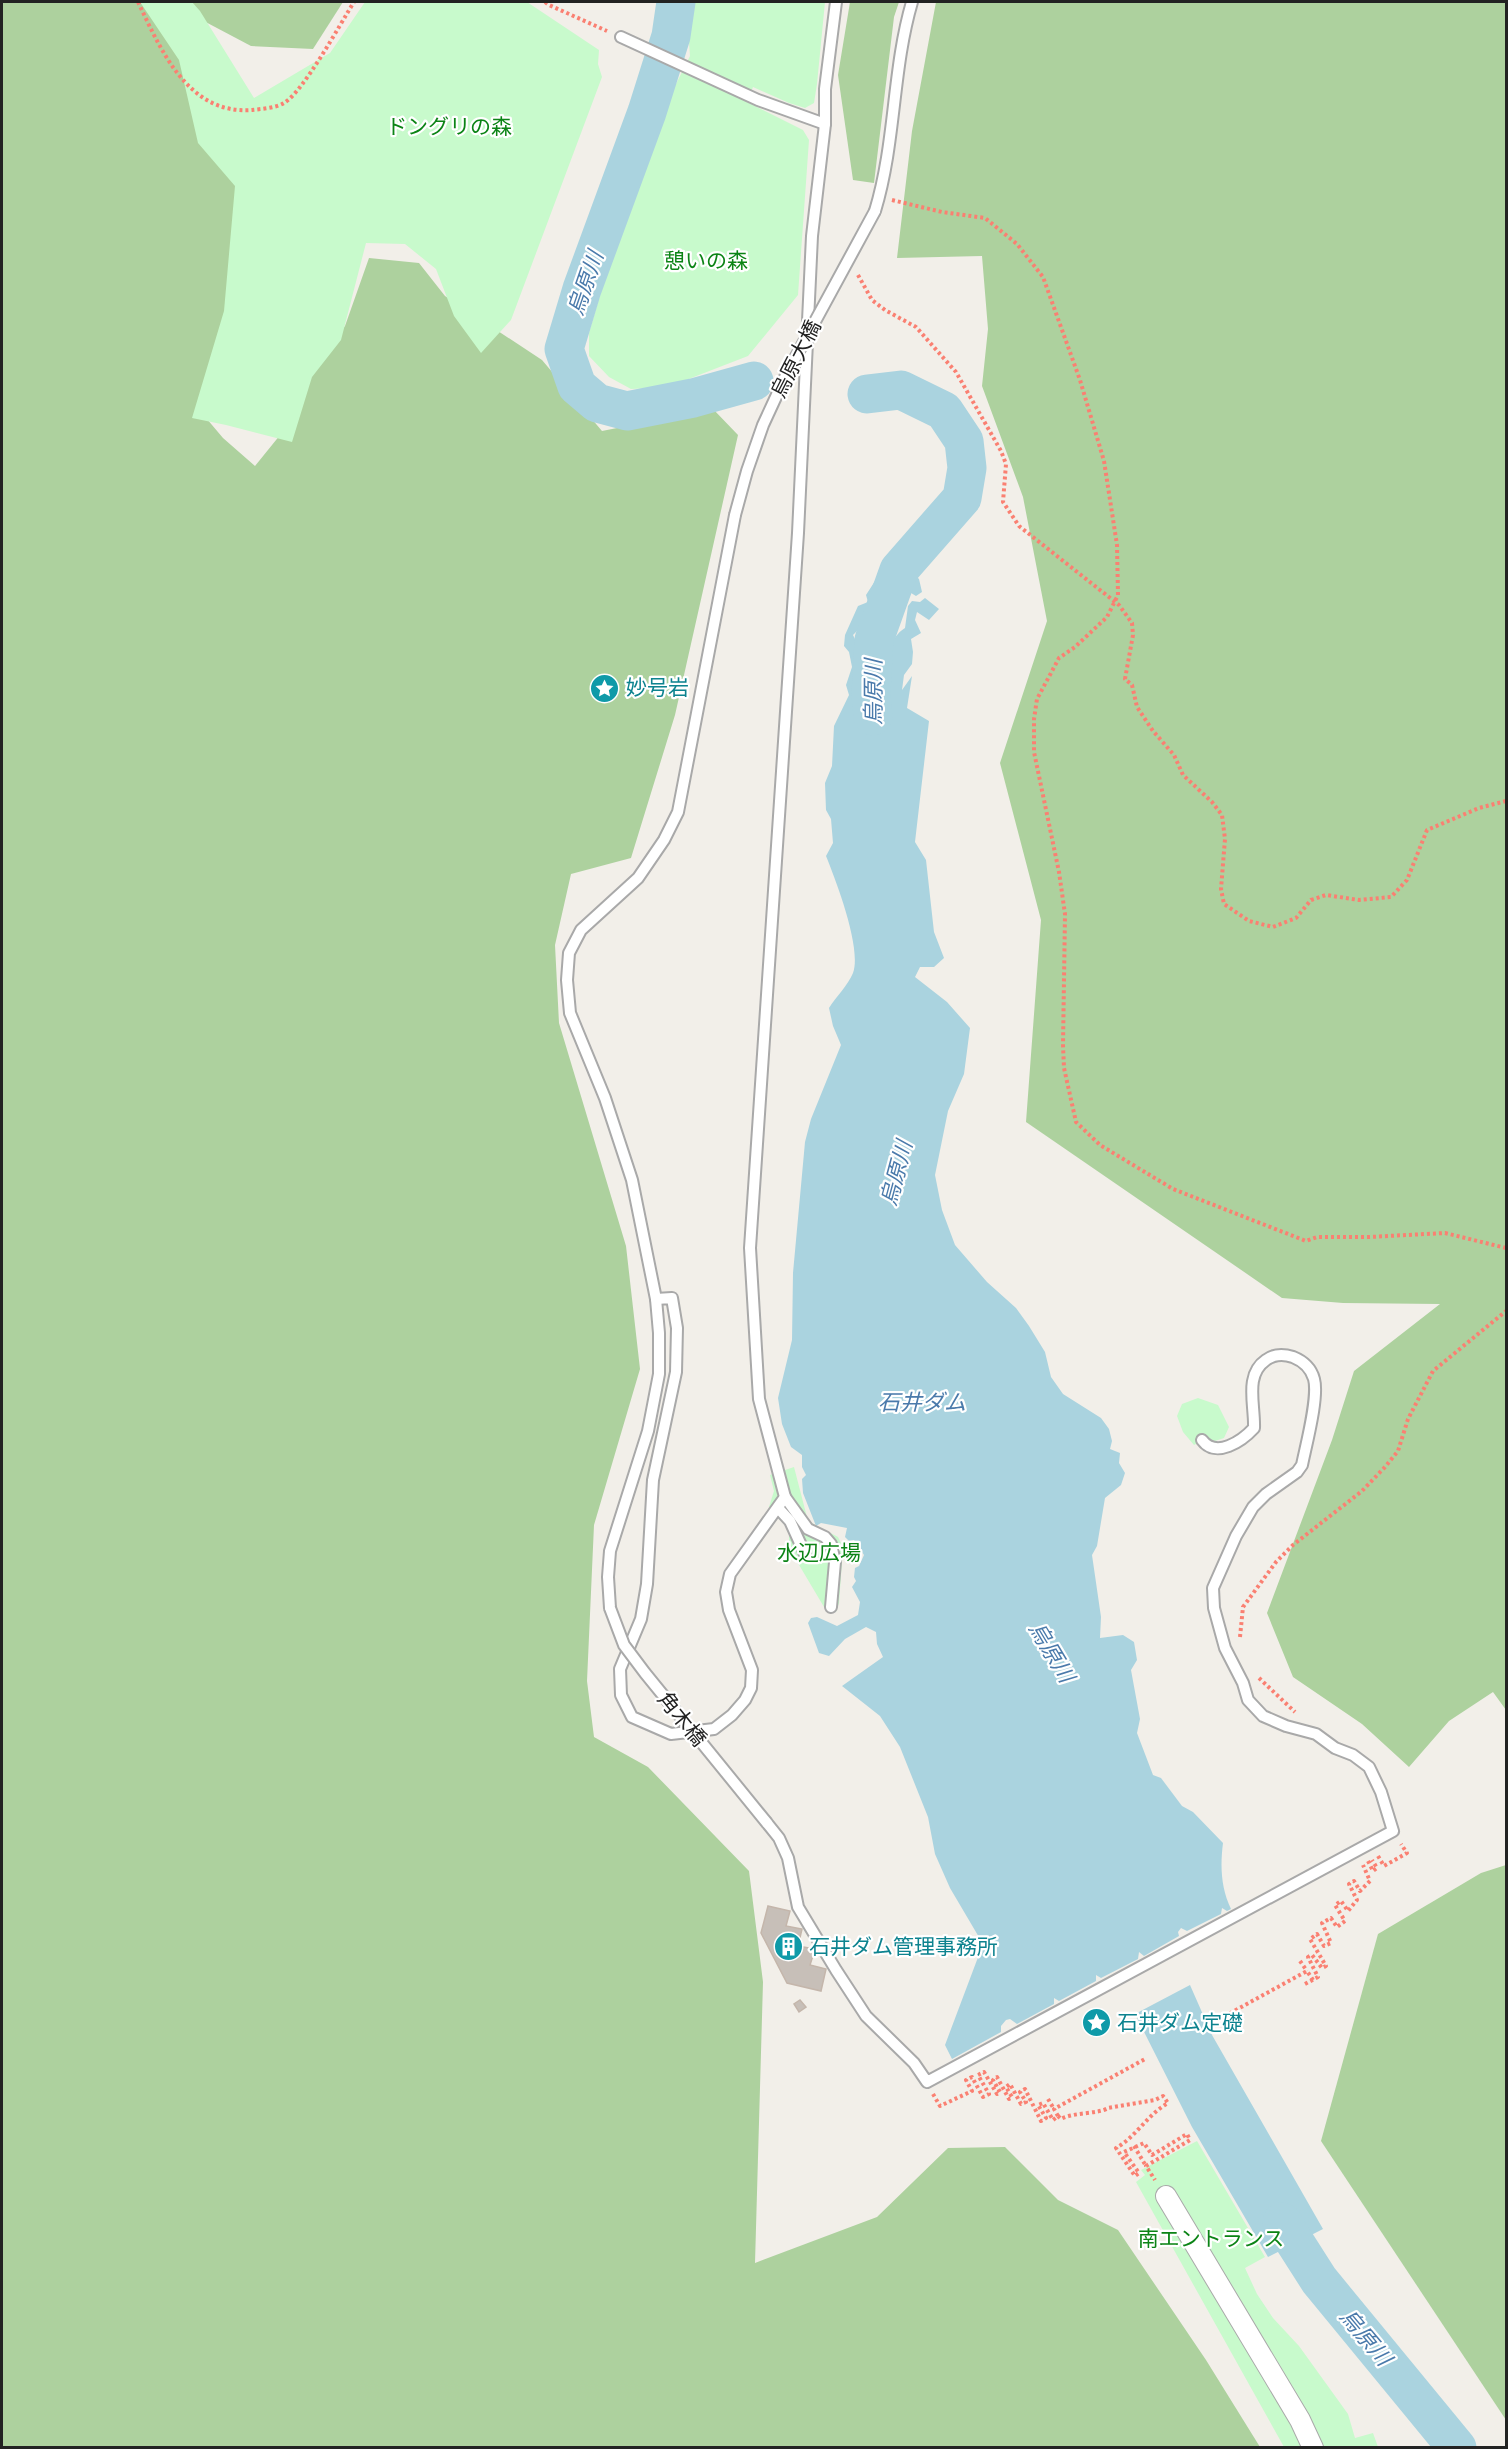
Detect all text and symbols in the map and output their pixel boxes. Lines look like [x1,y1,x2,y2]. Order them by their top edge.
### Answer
park label: ドングリの森 [386,113,512,139]
water label: 烏原川 [561,245,609,318]
park label: 憩いの森 [664,247,748,273]
street label: 烏原大橋 [764,315,826,402]
water label: 烏原川 [859,657,886,725]
place icon: 妙号岩 [589,672,621,704]
place label: 妙号岩 [626,674,689,700]
water label: 烏原川 [874,1136,918,1208]
water label: 石井ダム [878,1388,966,1415]
park label: 水辺広場 [777,1539,861,1565]
water label: 烏原川 [1024,1616,1082,1689]
street label: 角木橋 [653,1686,713,1751]
building icon: 石井ダム管理事務所 [772,1931,804,1963]
place label: 石井ダム管理事務所 [809,1933,998,1959]
place icon: 石井ダム定礎 [1080,2007,1112,2039]
place label: 石井ダム定礎 [1117,2009,1243,2035]
park label: 南エントランス [1138,2225,1284,2251]
water label: 烏原川 [1335,2303,1399,2372]

